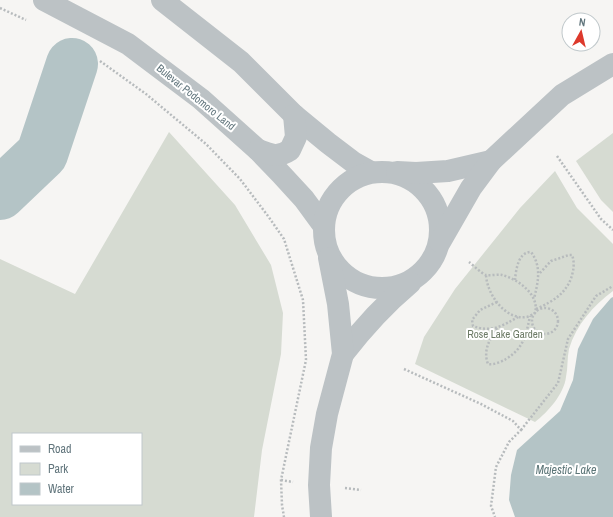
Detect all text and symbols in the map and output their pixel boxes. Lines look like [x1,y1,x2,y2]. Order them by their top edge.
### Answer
north arrow [561,12,601,52]
text: N [578,15,587,29]
street label: Bulevar Podomoro Land [154,61,238,133]
park label: Rose Lake Garden [467,327,543,341]
legend [12,433,142,505]
text: Road [48,441,72,457]
text: Park [48,461,68,477]
water label: Majestic Lake [536,462,597,478]
text: Water [48,481,75,497]

